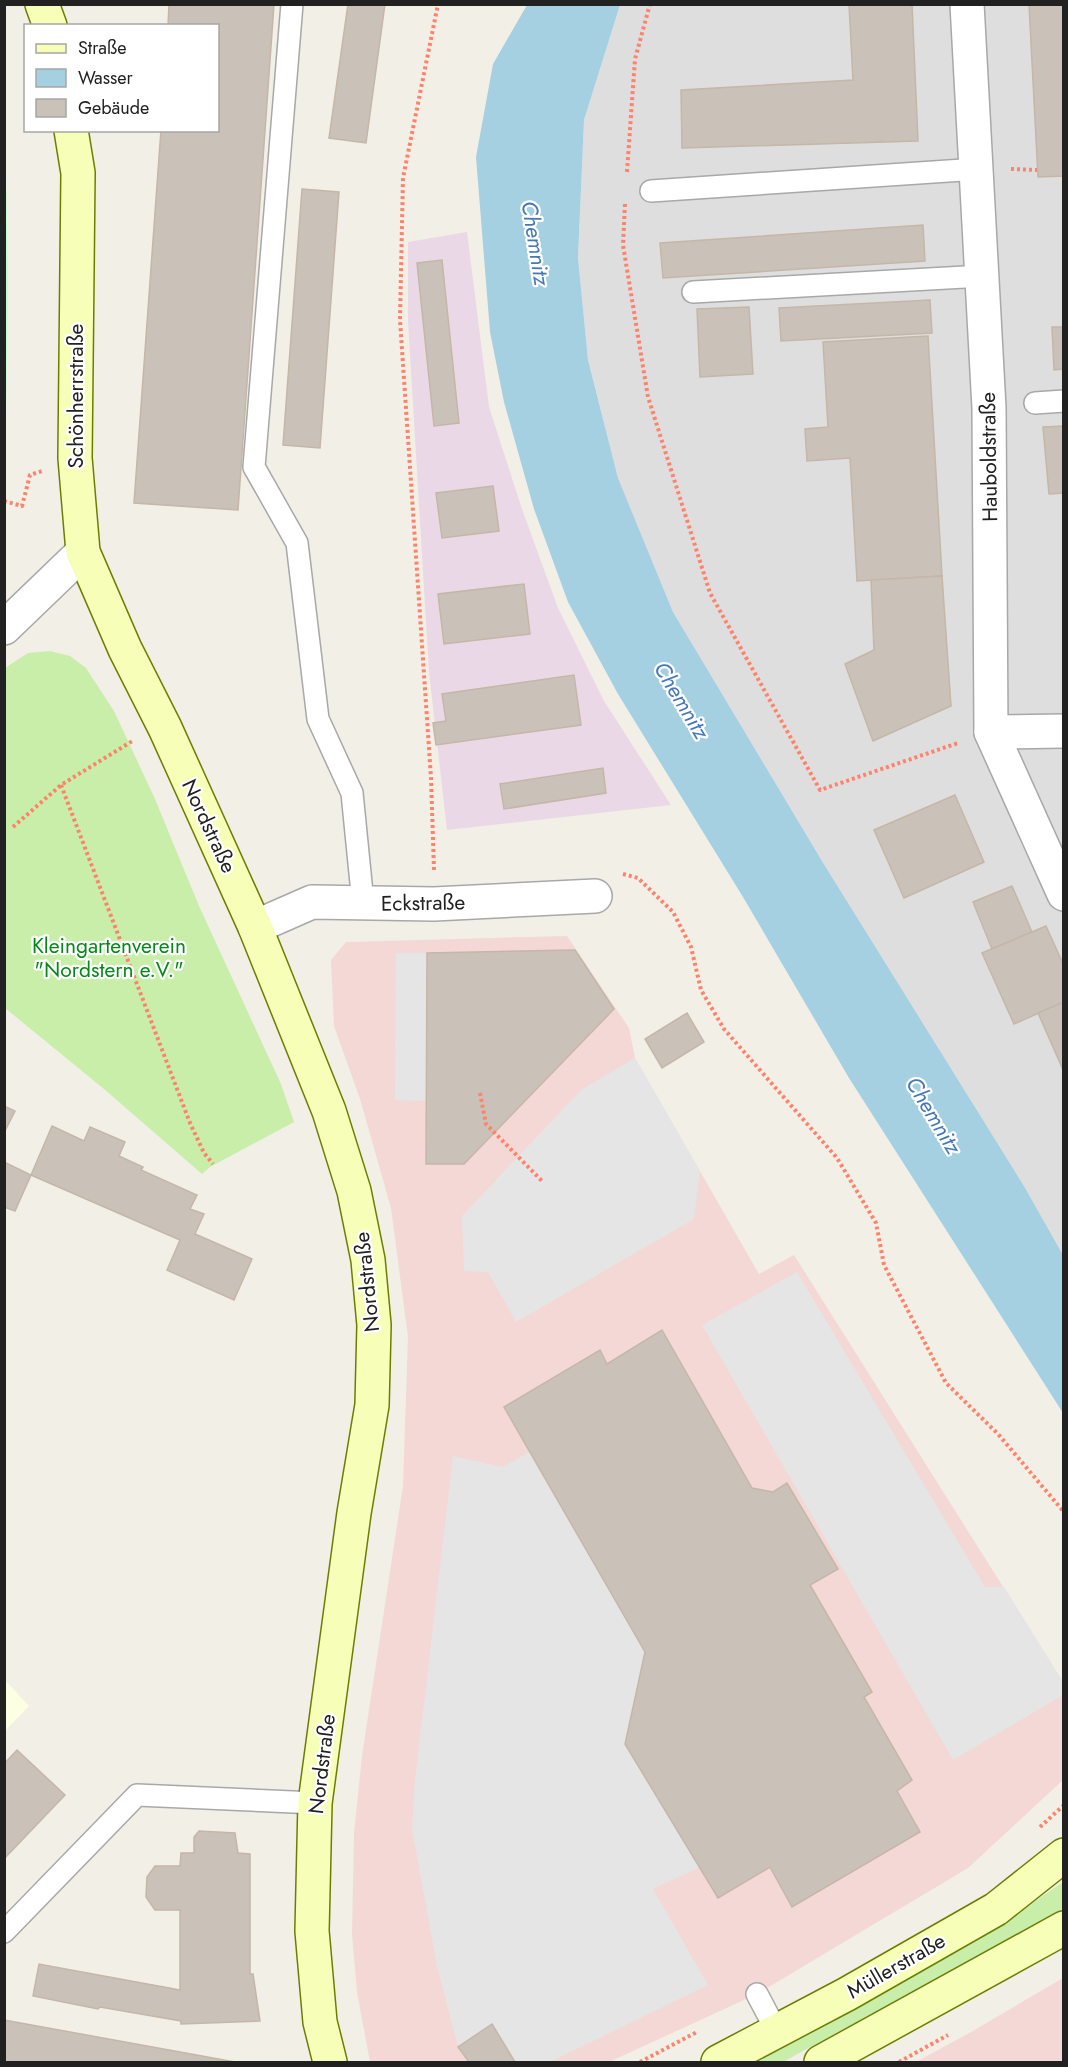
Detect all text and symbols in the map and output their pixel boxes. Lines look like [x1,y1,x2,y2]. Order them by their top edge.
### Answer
legend [24,24,219,132]
text: Straße [78,35,126,61]
text: Wasser [78,65,133,91]
text: Gebäude [78,95,149,121]
water label: Chemnitz [514,198,559,289]
street label: Schönherrstraße [61,323,91,468]
street label: Hauboldstraße [973,392,1005,522]
water label: Chemnitz [646,655,718,746]
street label: Nordstraße [174,774,244,878]
street label: Eckstraße [381,887,466,919]
park label: Kleingartenverein "Nordstern e.V." [32,931,186,985]
water label: Chemnitz [898,1070,970,1161]
street label: Nordstraße [347,1230,387,1333]
street label: Nordstraße [301,1712,343,1816]
street label: Müllerstraße [841,1926,951,2006]

